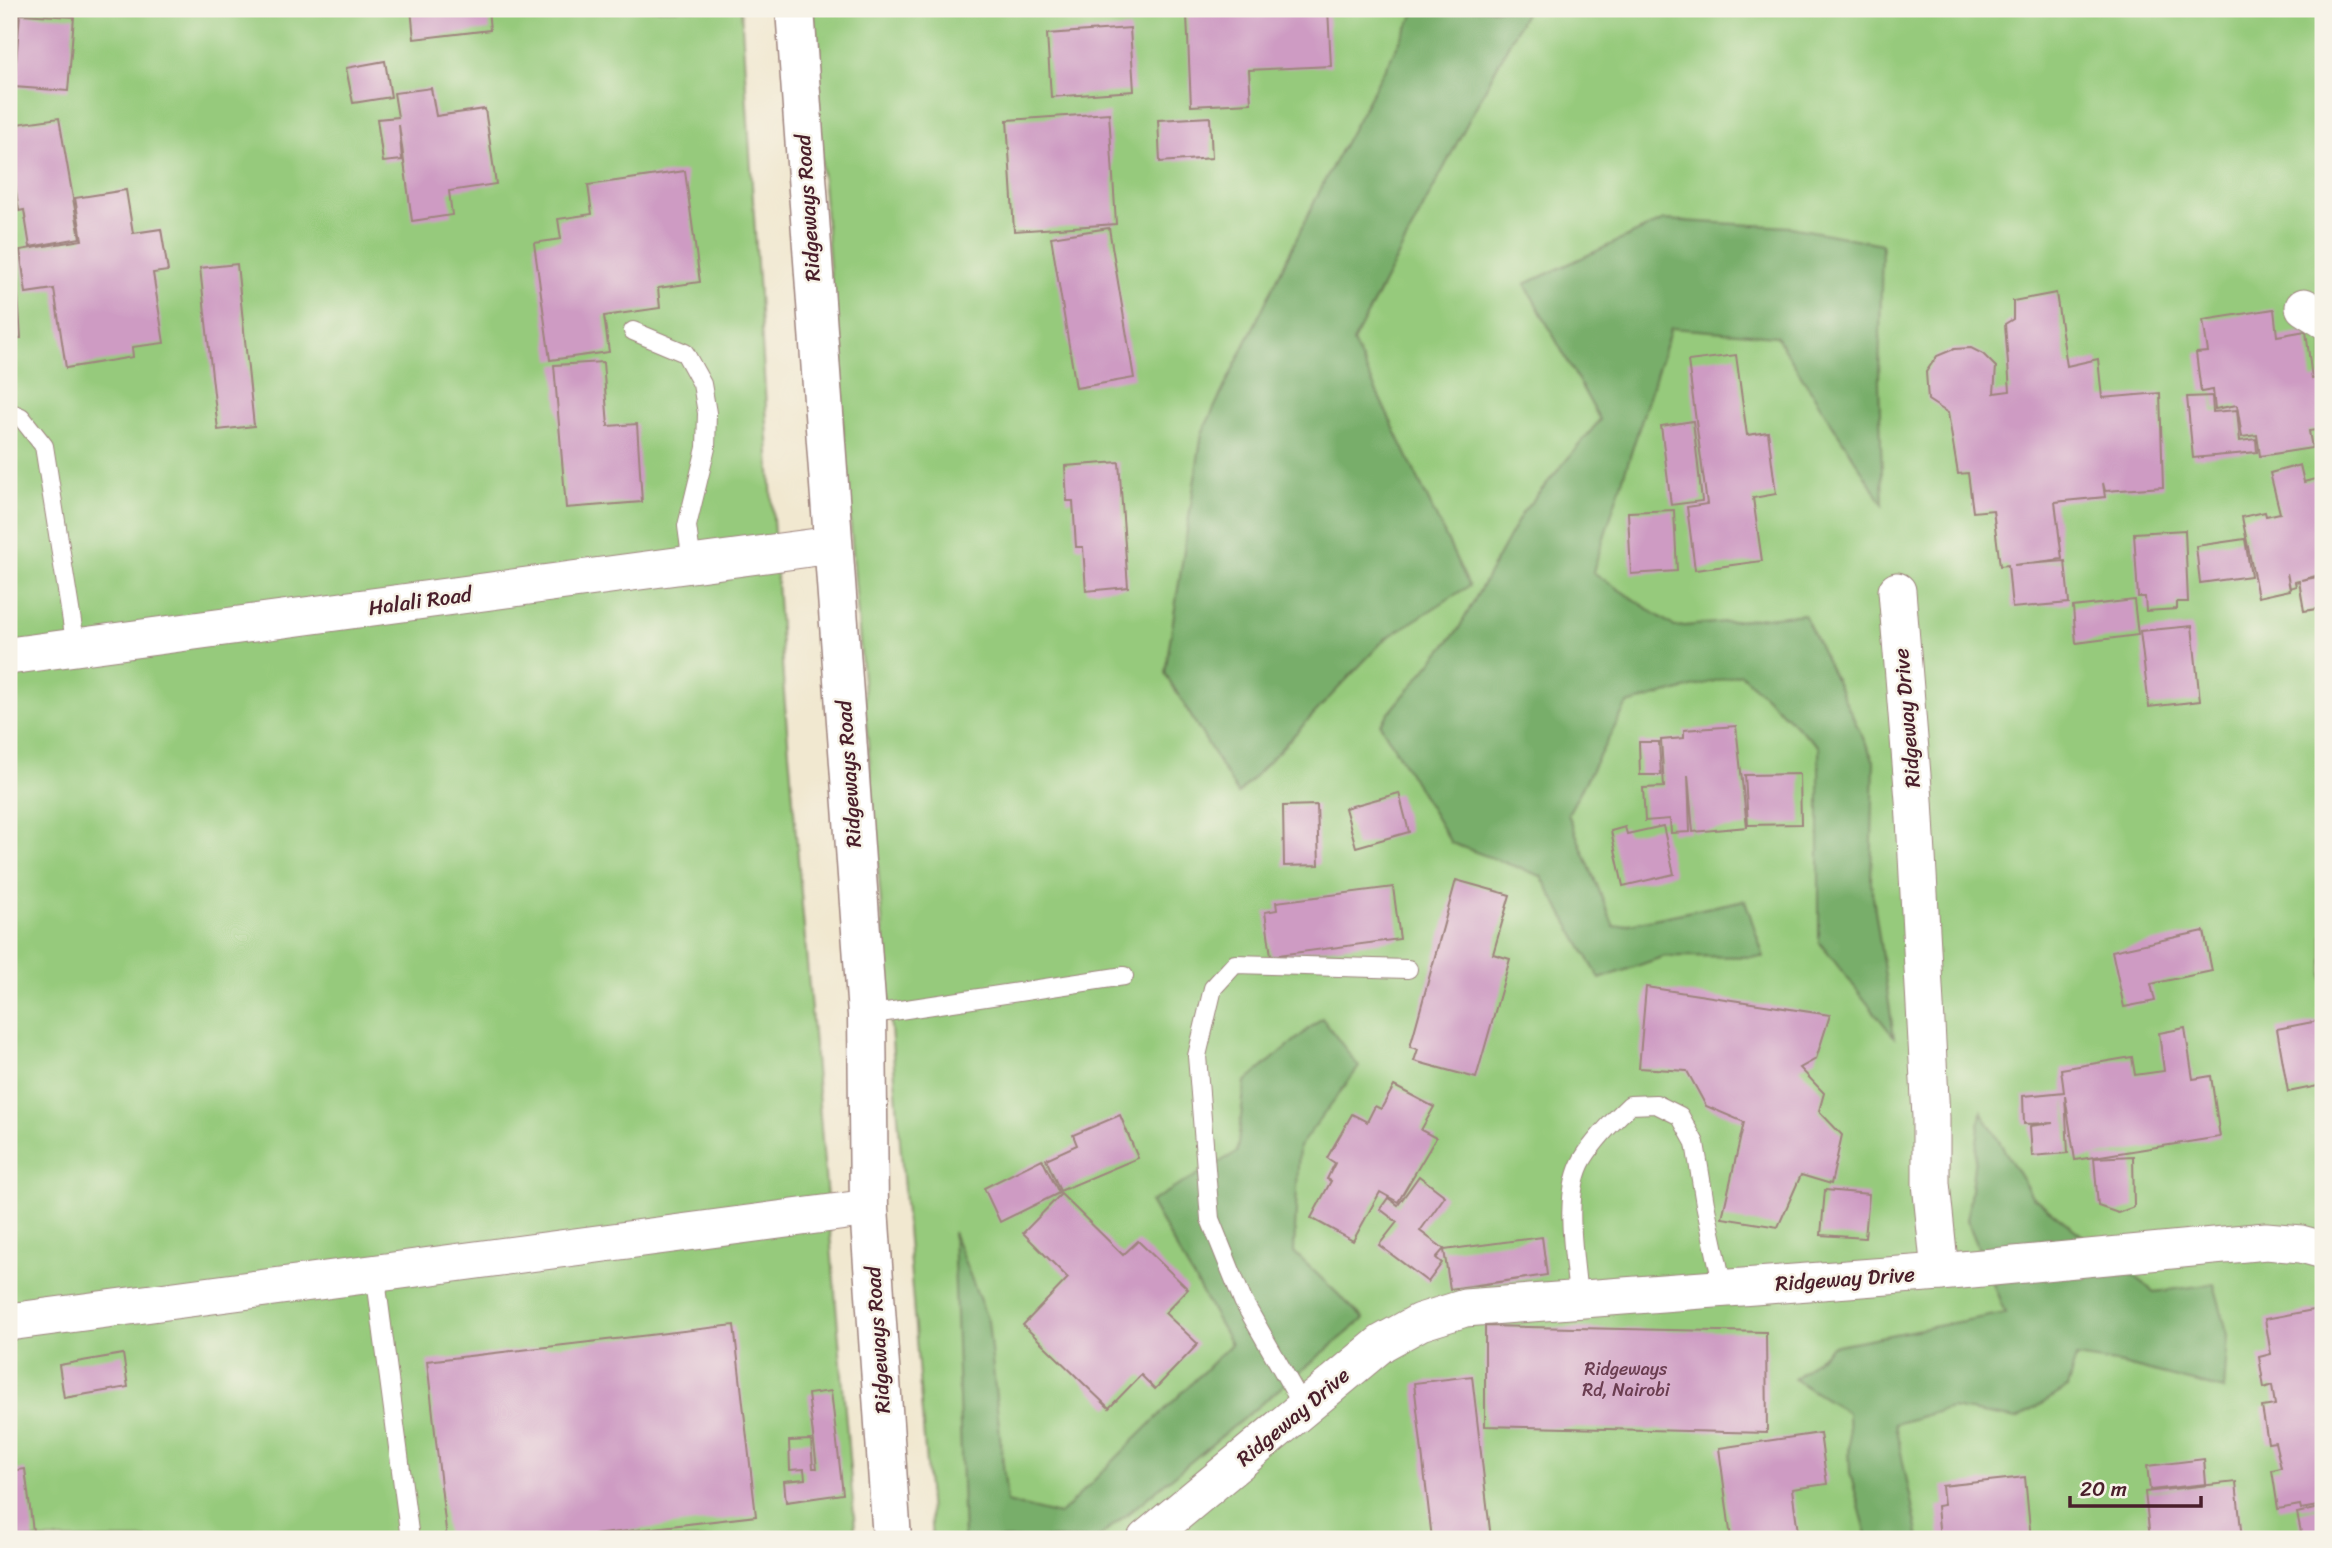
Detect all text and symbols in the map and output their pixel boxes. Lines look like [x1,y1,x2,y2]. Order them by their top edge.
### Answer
street label: Ridgeways Road [784,131,832,283]
street label: Halali Road [366,575,476,627]
street label: Ridgeway Drive [1882,646,1932,789]
street label: Ridgeways Road [825,697,873,849]
street label: Ridgeway Drive [1774,1255,1916,1303]
street label: Ridgeways Road [854,1263,902,1415]
house number: Ridgeways Rd, Nairobi [1582,1353,1671,1406]
street label: Ridgeway Drive [1227,1357,1359,1477]
scale bar [2070,1464,2201,1508]
text: 20 m [2080,1470,2127,1508]

